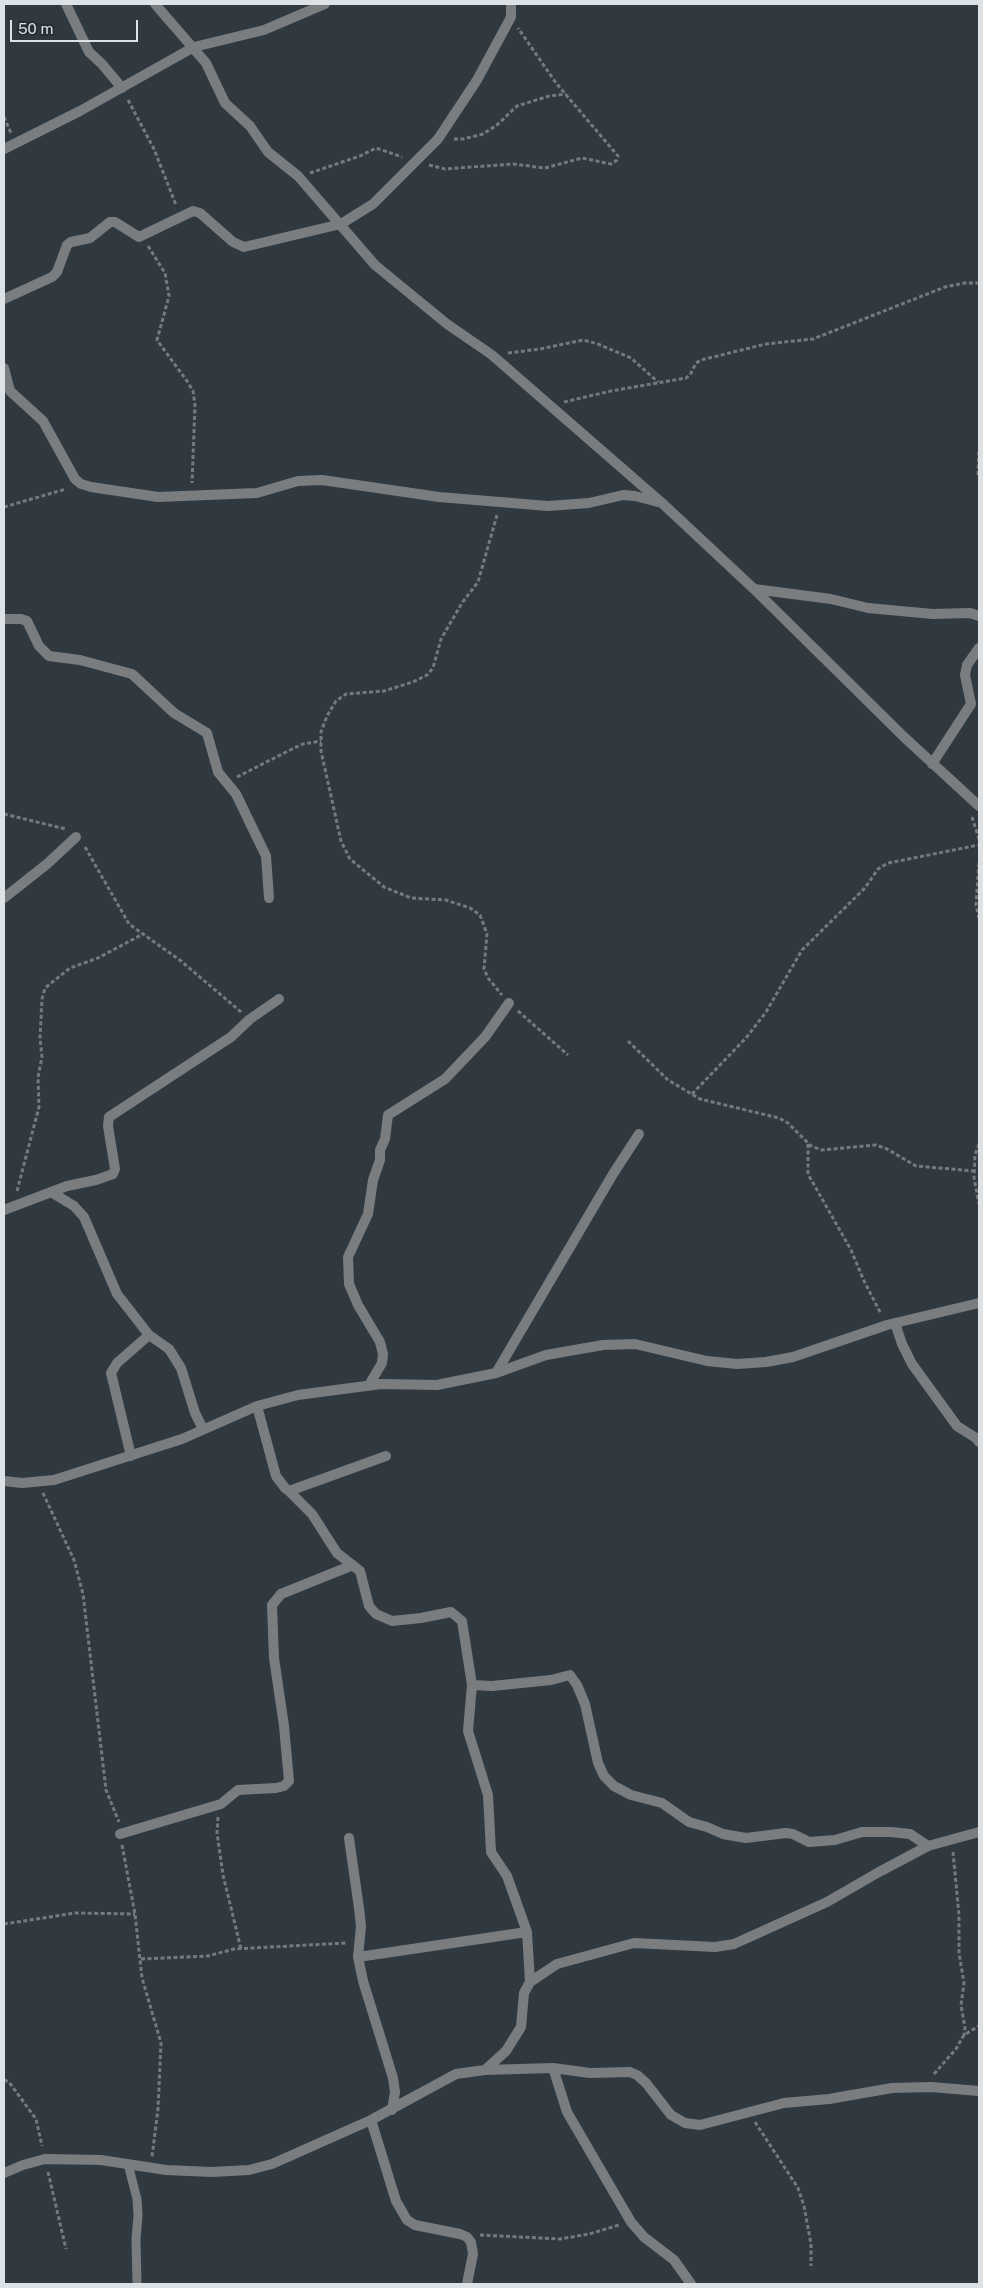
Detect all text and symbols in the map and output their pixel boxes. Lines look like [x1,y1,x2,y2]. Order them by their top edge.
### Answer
scale bar [12,10,140,42]
text: 50 m [18,20,53,37]

